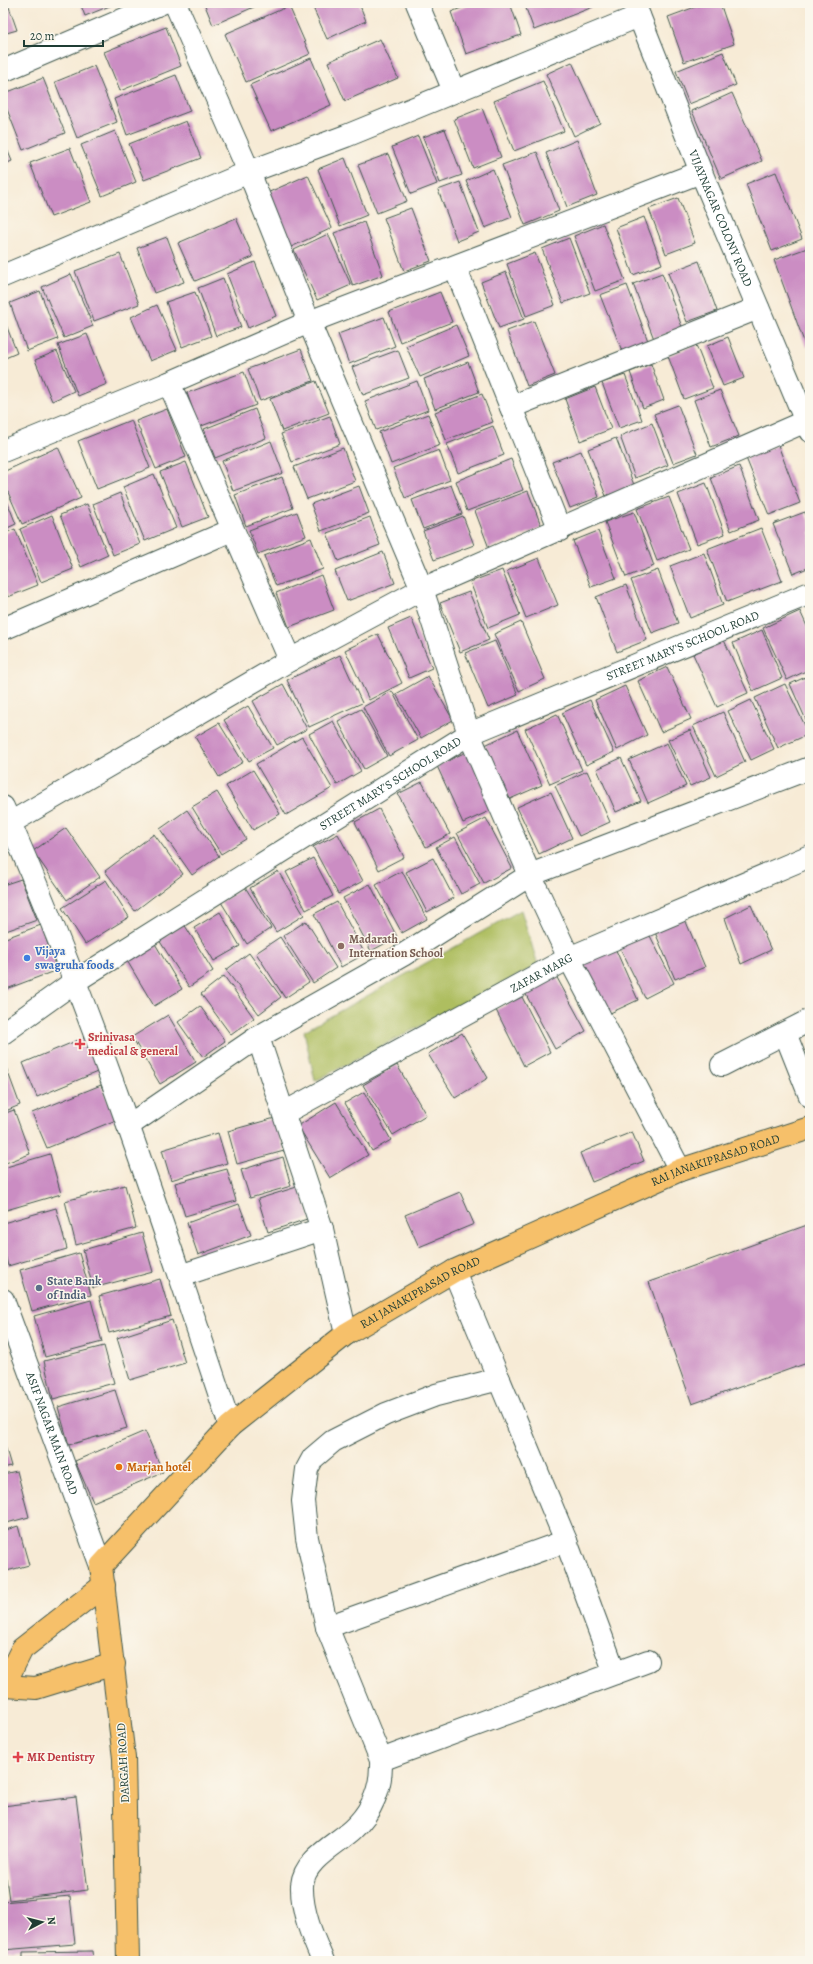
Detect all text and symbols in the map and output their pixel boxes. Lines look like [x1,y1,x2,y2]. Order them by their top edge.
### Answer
scale bar [24,22,103,48]
text: 20 m [30,28,54,44]
street label: VIJAYNAGAR COLONY ROAD [685,146,756,289]
street label: STREET MARY'S SCHOOL ROAD [604,607,762,684]
street label: STREET MARY'S SCHOOL ROAD [316,733,464,834]
place label: Madarath Internation School [349,931,444,961]
marker: Madarath Internation School [336,941,346,951]
place label: Vijaya swagruha foods [34,943,114,973]
street label: ZAFAR MARG [507,950,576,997]
marker: Vijaya swagruha foods [22,953,32,963]
place label: Srinivasa medical & general [88,1029,179,1059]
marker: Srinivasa medical & general [75,1039,85,1049]
street label: RAI JANAKIPRASAD ROAD [648,1130,782,1190]
street label: RAI JANAKIPRASAD ROAD [357,1252,483,1332]
place label: State Bank of India [47,1273,102,1303]
marker: State Bank of India [34,1283,44,1293]
street label: ASIF NAGAR MAIN ROAD [22,1369,82,1497]
place label: Marjan hotel [127,1459,192,1475]
marker: Marjan hotel [114,1462,124,1472]
street label: DARGAH ROAD [113,1723,133,1803]
place label: MK Dentistry [27,1749,95,1765]
marker: MK Dentistry [12,1751,24,1763]
north arrow [22,1902,62,1942]
text: N [43,1916,59,1926]

